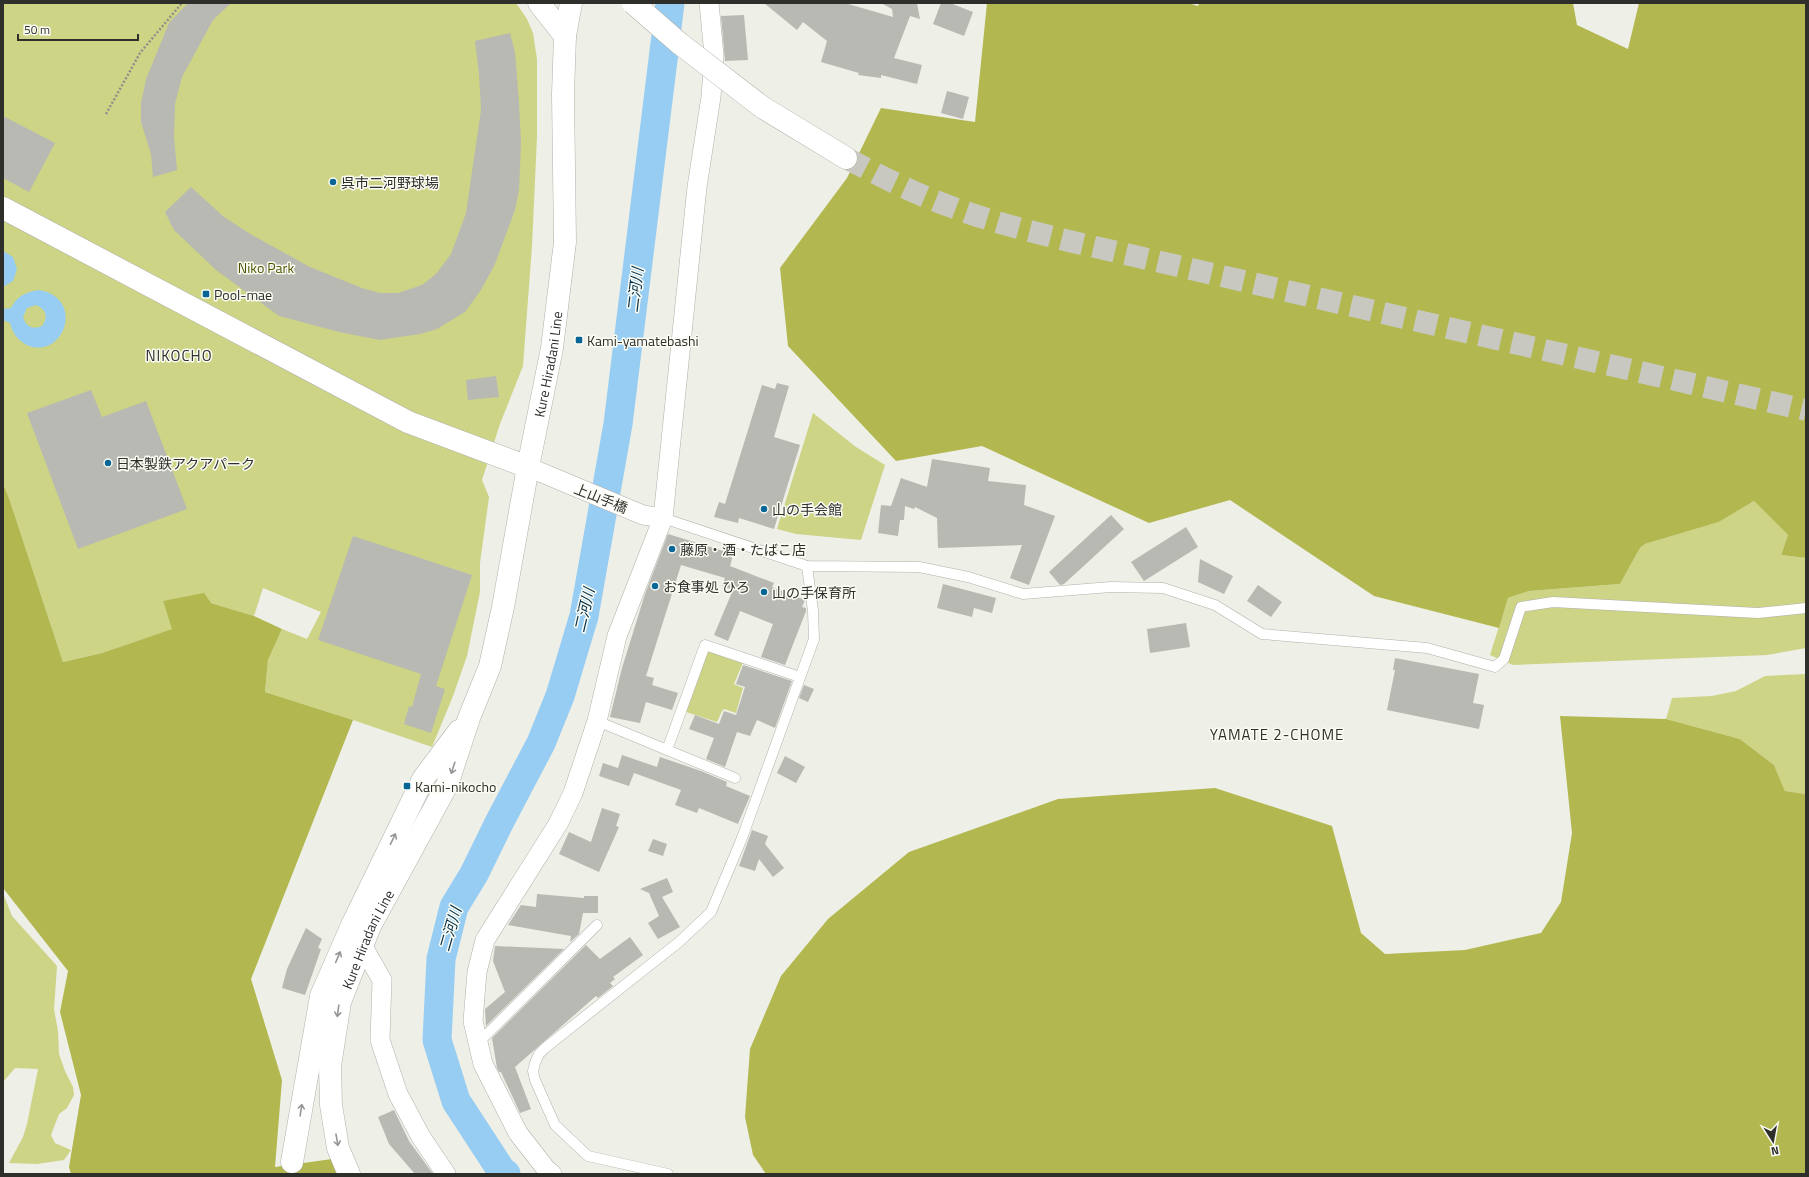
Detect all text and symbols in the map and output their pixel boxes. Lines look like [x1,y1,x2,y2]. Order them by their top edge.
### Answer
scale bar [18,16,138,42]
text: 50 m [24,20,50,39]
place label: 呉市二河野球場 [341,172,439,193]
marker: 呉市二河野球場 [328,177,338,187]
park label: Niko Park [238,257,294,278]
water label: 二河川 [621,264,649,314]
place label: Pool-mae [214,284,272,305]
marker: Pool-mae [201,289,211,299]
street label: Kure Hiradani Line [528,310,567,419]
place label: Kami-yamatebashi [587,330,699,351]
marker: Kami-yamatebashi [574,335,584,345]
district label: NIKOCHO [145,344,213,367]
place label: 日本製鉄アクアパーク [116,453,255,474]
marker: 日本製鉄アクアパーク [103,458,113,468]
street label: 上山手橋 [571,478,631,518]
place label: 山の手会館 [772,499,842,520]
marker: 山の手会館 [759,504,769,514]
place label: 藤原・酒・たばこ店 [680,539,806,560]
marker: 藤原・酒・たばこ店 [667,544,677,554]
place label: お食事処 ひろ [663,576,750,597]
marker: お食事処 ひろ [650,581,660,591]
place label: 山の手保育所 [772,582,856,603]
water label: 二河川 [568,584,601,635]
marker: 山の手保育所 [759,587,769,597]
district label: YAMATE 2-CHOME [1210,723,1344,746]
one-way arrow [449,761,456,774]
place label: Kami-nikocho [415,776,496,797]
marker: Kami-nikocho [402,781,412,791]
one-way arrow [390,834,397,846]
street label: Kure Hiradani Line [336,886,399,992]
water label: 二河川 [433,902,468,954]
one-way arrow [335,951,342,963]
one-way arrow [334,1004,342,1017]
one-way arrow [297,1104,305,1117]
north arrow [1753,1121,1793,1161]
one-way arrow [333,1133,341,1146]
text: N [1770,1142,1780,1159]

